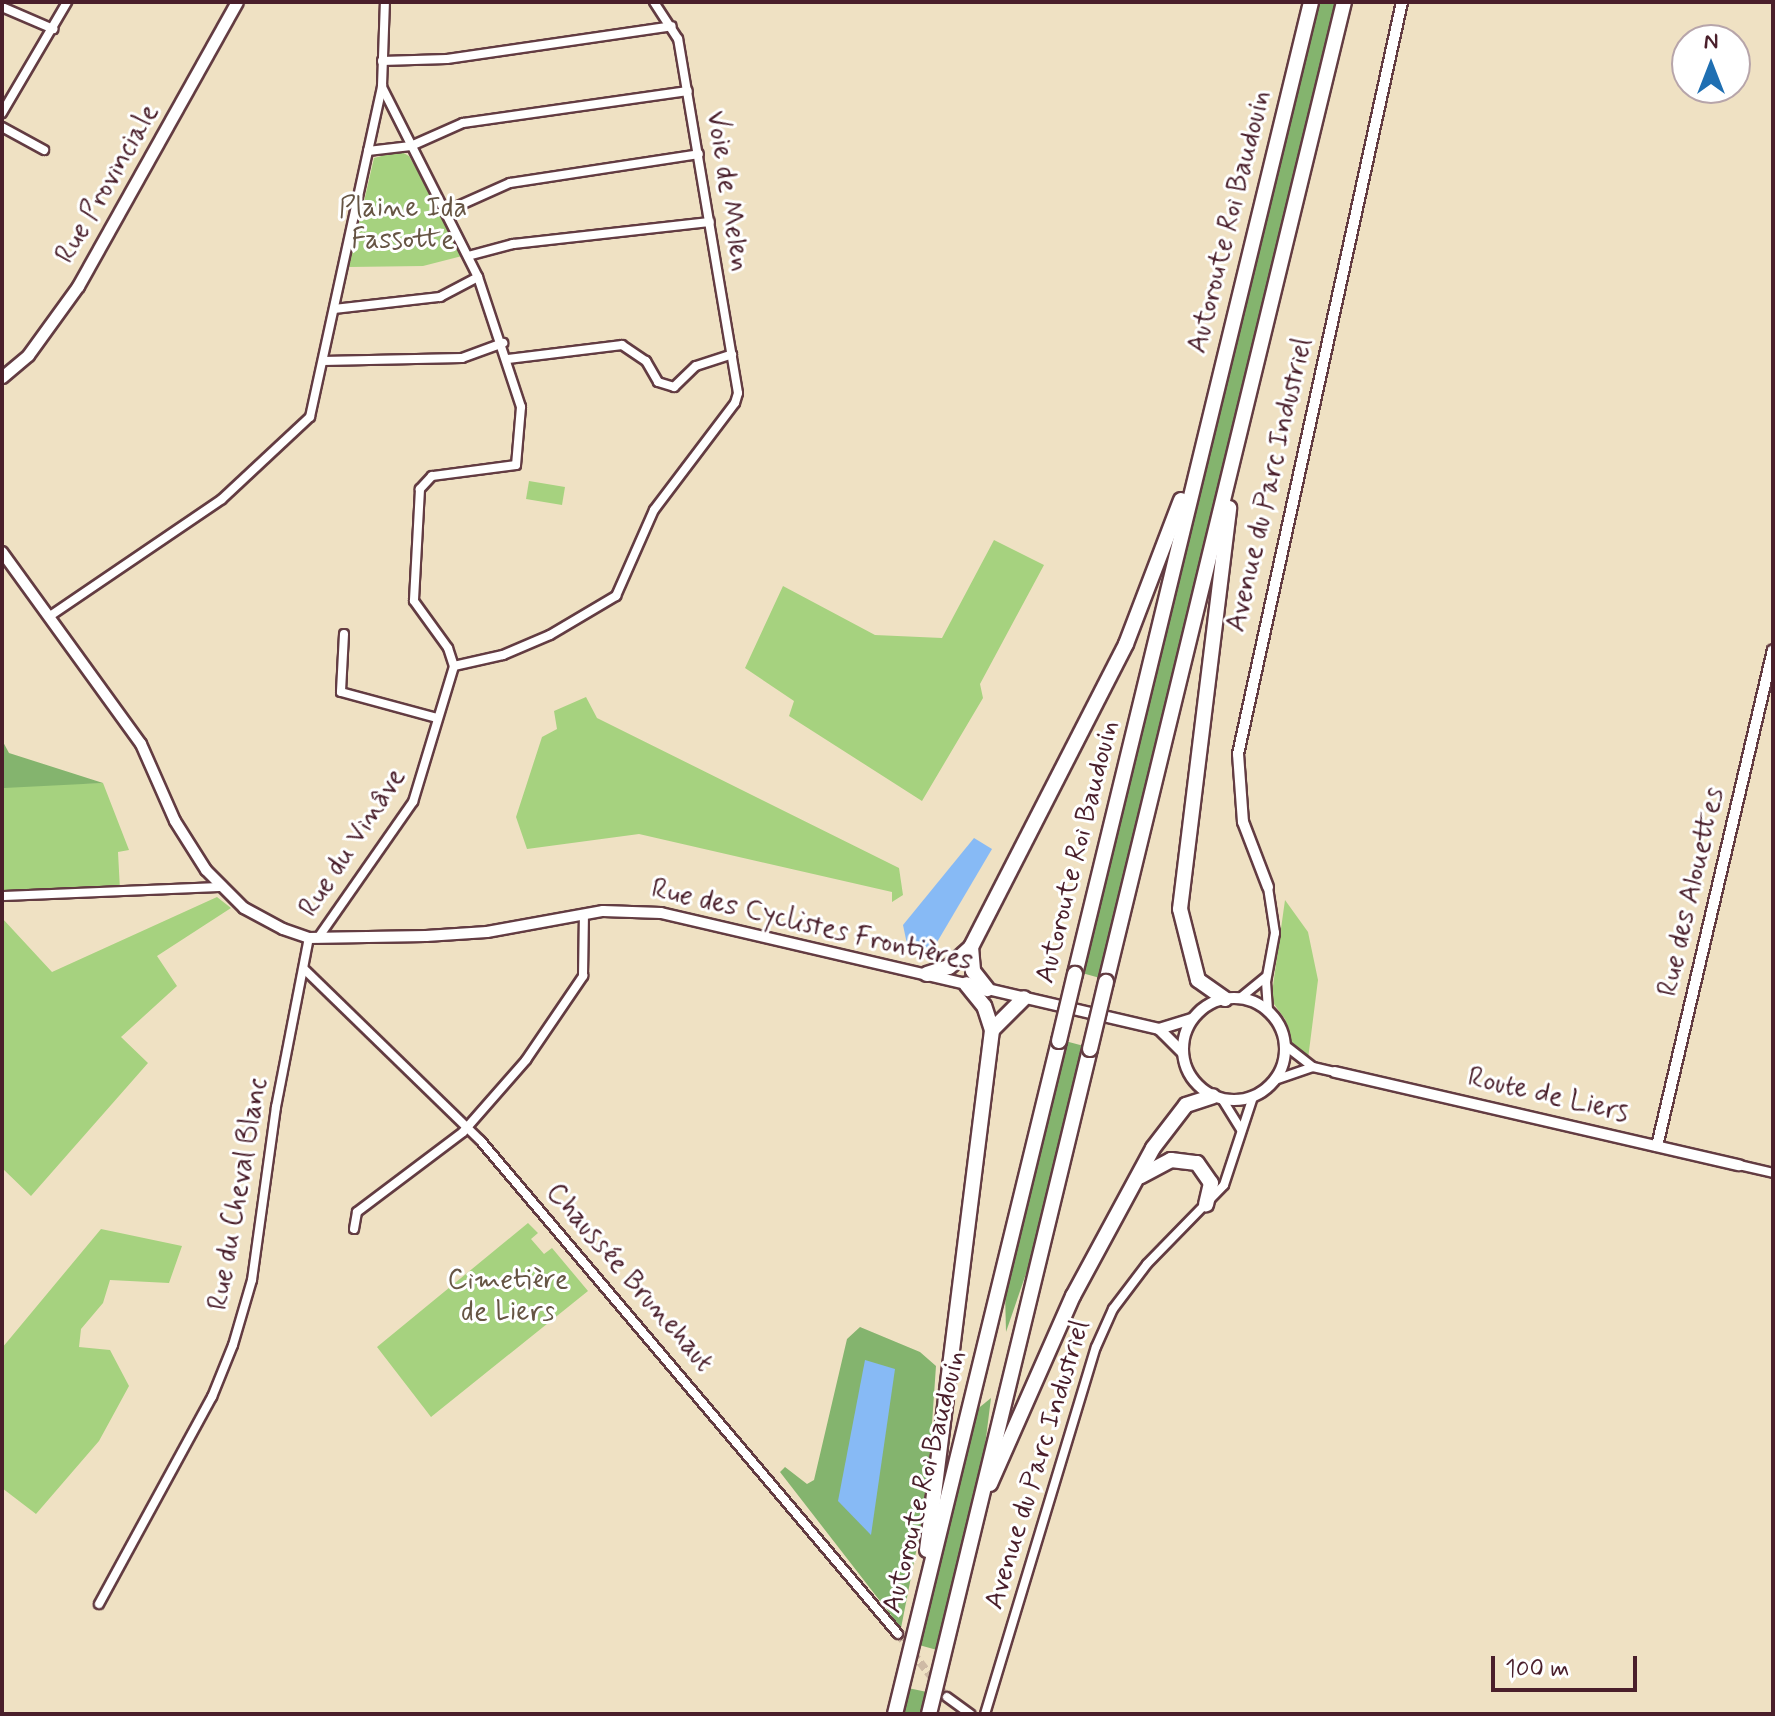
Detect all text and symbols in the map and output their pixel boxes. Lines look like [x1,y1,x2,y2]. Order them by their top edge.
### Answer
north arrow [1671,24,1751,104]
text: N [1704,28,1718,56]
street label: Autoroute Roi Baudouin [1181,88,1279,356]
street label: Rue Provinciale [49,98,167,270]
street label: Voie de Melen [697,104,757,278]
park label: Plaine Ida Fassotte [339,192,467,258]
street label: Avenue du Parc Industriel [1220,336,1320,634]
street label: Autoroute Roi Baudouin [1029,718,1127,986]
street label: Rue du Vinâve [295,766,411,920]
street label: Rue des Alouettes [1651,783,1733,1001]
street label: Rue des Cyclistes Frontières [648,873,976,979]
street label: Route de Liers [1466,1061,1630,1131]
street label: Rue du Cheval Blanc [201,1072,277,1316]
street label: Chaussée Brunehaut [535,1174,723,1382]
park label: Cimetière de Liers [448,1264,568,1330]
street label: Avenue du Parc Industriel [978,1318,1098,1612]
street label: Autoroute Roi Baudouin [876,1348,974,1616]
scale bar [1495,1640,1641,1690]
text: 100 m [1505,1654,1569,1685]

